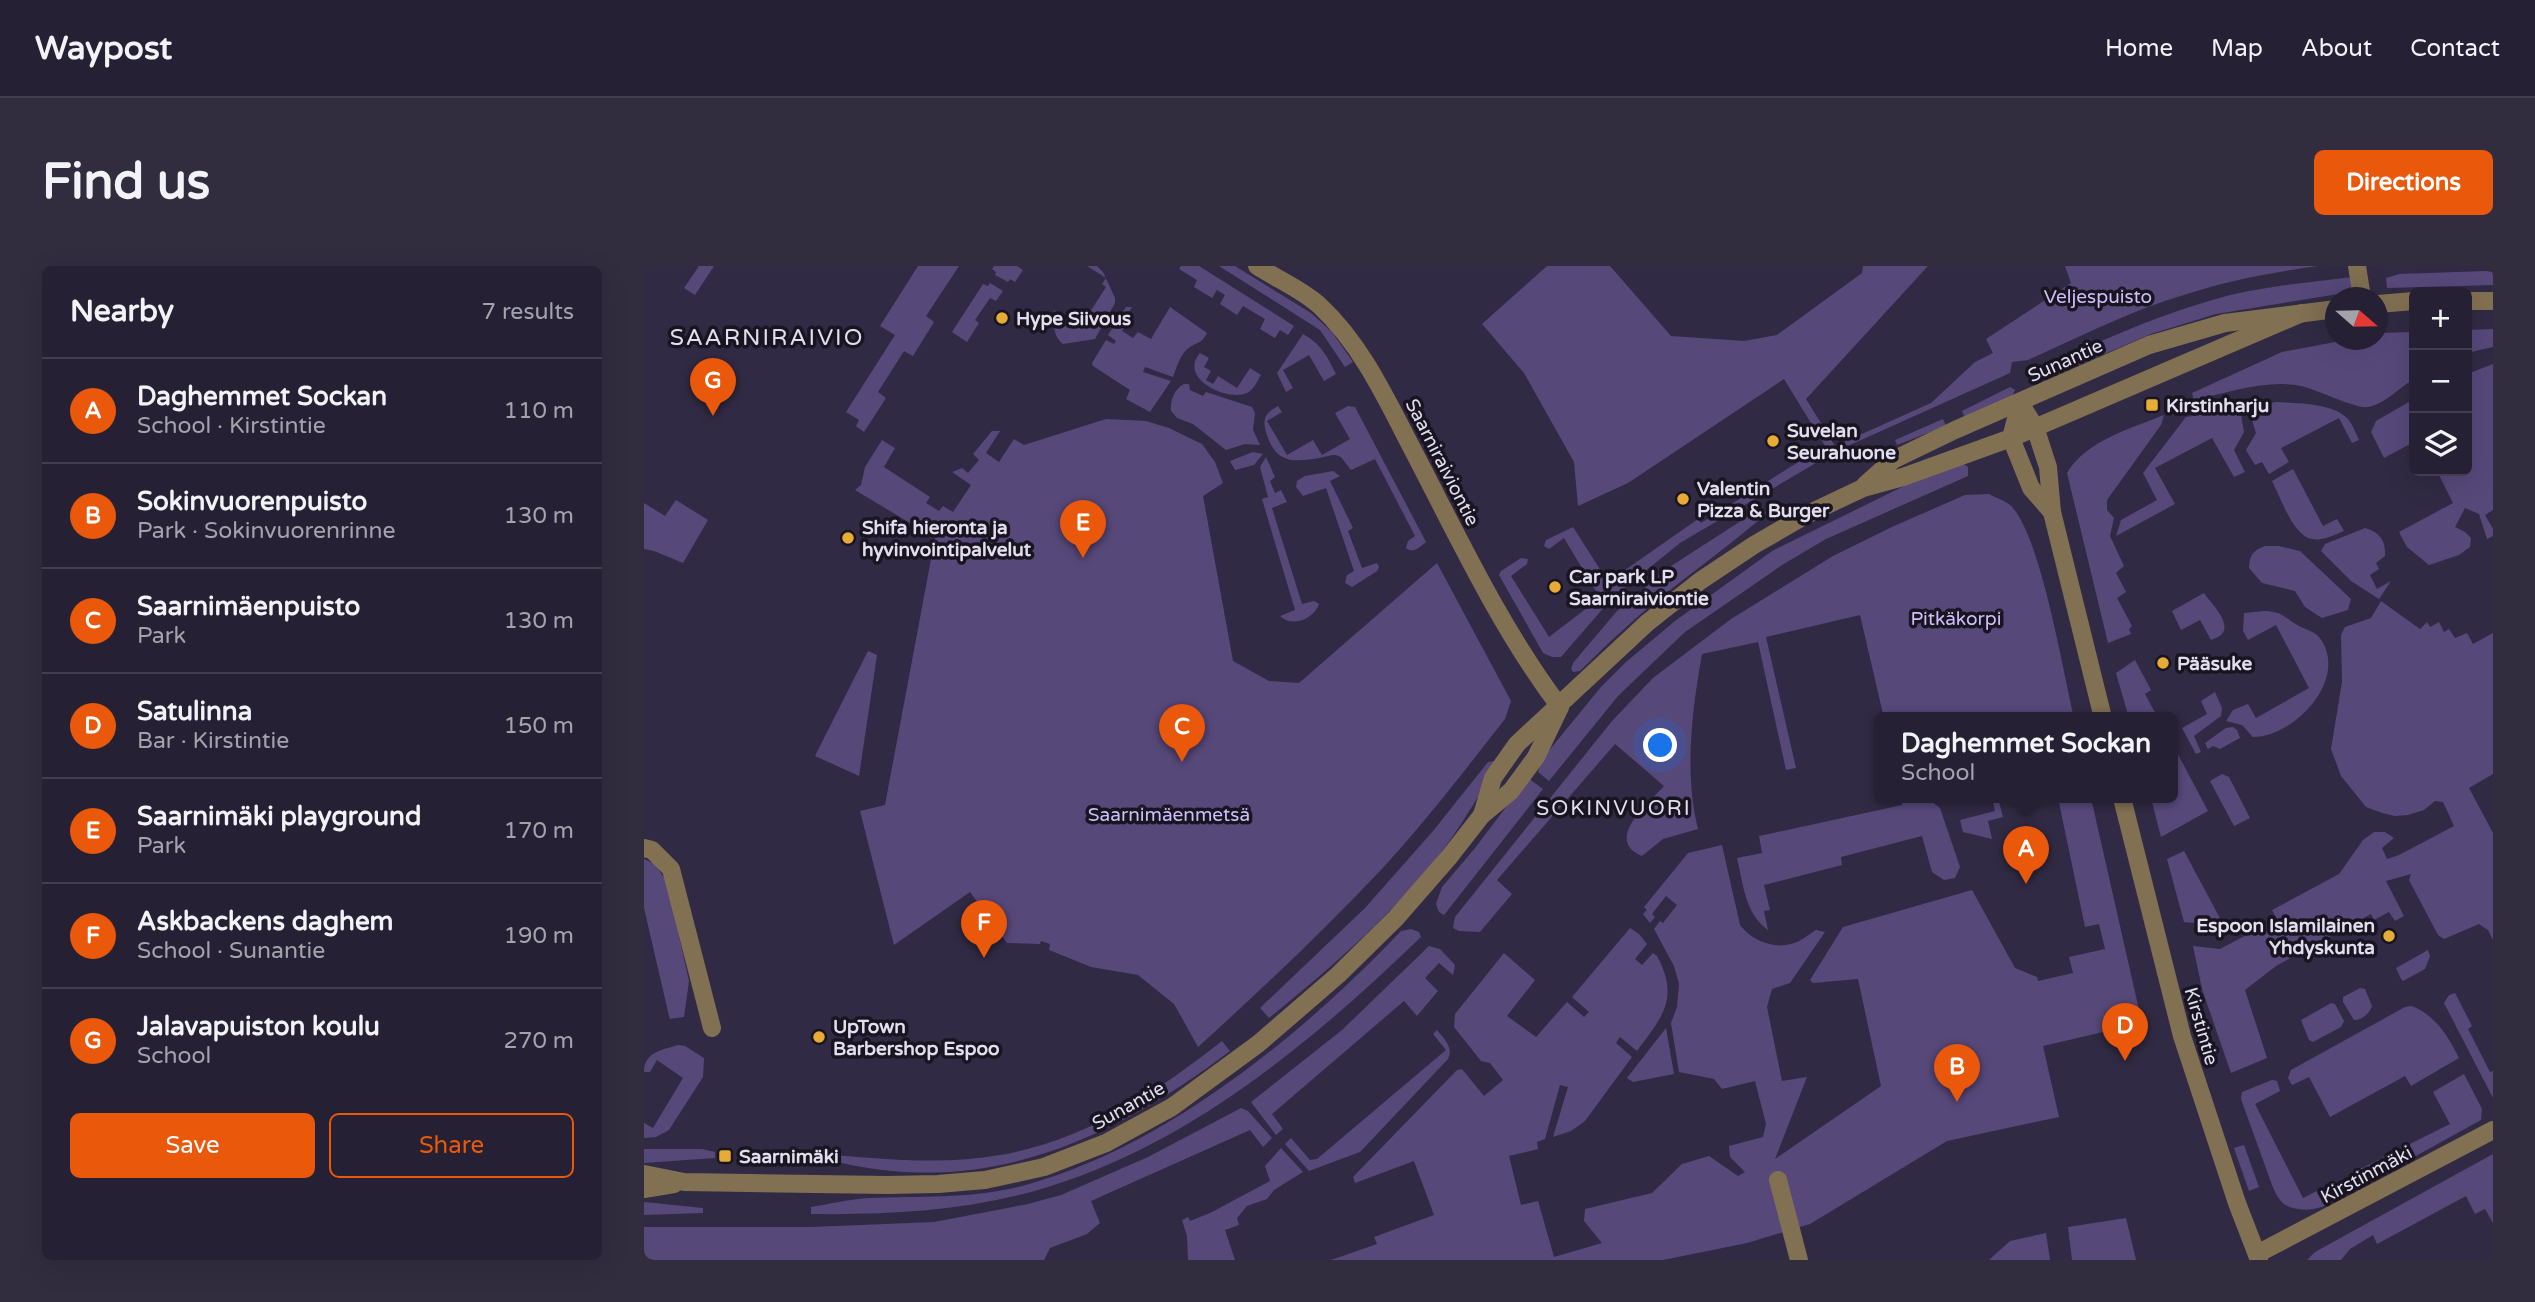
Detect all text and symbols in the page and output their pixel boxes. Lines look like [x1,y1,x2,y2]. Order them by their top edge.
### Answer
text: Waypost [35,29,172,68]
text: Home [2105,34,2173,63]
text: Map [2211,34,2263,63]
text: About [2301,34,2372,63]
text: Contact [2410,34,2500,63]
button: Directions [2314,150,2493,215]
text: Find us [42,153,210,212]
park label: Veljespuisto [2044,286,2152,308]
north arrow [2325,287,2388,350]
map controls [2409,287,2472,476]
button: + [2409,287,2472,350]
text: Nearby [70,293,174,330]
text: 7 results [481,298,574,326]
place label: Hype Siivous [1016,308,1131,331]
marker: Hype Siivous [994,310,1010,326]
district label: SAARNIRAIVIO [670,324,864,352]
street label: Sunantie [2025,335,2106,387]
button: − [2409,350,2472,413]
pin: G [690,358,736,416]
text: Daghemmet Sockan [137,381,387,412]
street label: Saarniraiviontie [1401,395,1484,530]
place label: Kirstinharju [2166,395,2269,418]
text: A [84,397,102,425]
text: 110 m [504,397,574,425]
marker: Kirstinharju [2144,397,2160,413]
text: School · Kirstintie [137,412,326,440]
button: layers [2409,413,2472,476]
place label: Suvelan Seurahuone [1787,420,1896,464]
marker: Suvelan Seurahuone [1765,433,1781,449]
place label: Valentin Pizza & Burger [1697,478,1830,523]
text: Sokinvuorenpuisto [137,486,367,517]
marker: Valentin Pizza & Burger [1675,491,1691,507]
pin: E [1060,500,1106,558]
text: B [85,502,101,530]
text: 130 m [504,502,574,530]
text: Park · Sokinvuorenrinne [137,517,396,545]
place label: Shifa hieronta ja hyvinvointipalvelut [862,517,1032,562]
marker: Shifa hieronta ja hyvinvointipalvelut [840,530,856,546]
place label: Car park LP Saarniraiviontie [1569,566,1709,610]
marker: Car park LP Saarniraiviontie [1547,579,1563,595]
text: Saarnimäenpuisto [137,591,360,622]
text: C [85,607,101,635]
text: 130 m [504,607,574,635]
park label: Pitkäkorpi [1910,608,2002,630]
text: Park [137,622,186,650]
place label: Pääsuke [2177,653,2253,675]
marker: Pääsuke [2155,655,2171,671]
text: Satulinna [137,696,252,727]
pin: C [1159,704,1205,762]
text: D [84,712,102,740]
text: 150 m [504,712,574,740]
popup [1874,712,2178,803]
text: Bar · Kirstintie [137,727,289,755]
your location [1643,728,1677,762]
text: Daghemmet Sockan [1901,728,2151,759]
text: School [1901,759,1975,787]
district label: SOKINVUORI [1536,796,1692,821]
text: Saarnimäki playground [137,801,421,832]
park label: Saarnimäenmetsä [1088,804,1250,826]
text: E [86,817,100,845]
text: 170 m [504,817,574,845]
pin: A [2003,826,2049,884]
text: Park [137,832,186,860]
pin: F [961,900,1007,958]
text: Askbackens daghem [137,906,394,937]
place label: Espoon Islamilainen Yhdyskunta [2196,915,2375,960]
text: F [86,922,100,950]
text: 190 m [504,922,574,950]
marker: Espoon Islamilainen Yhdyskunta [2381,928,2397,944]
text: School · Sunantie [137,937,325,965]
street label: Kirstintie [2179,985,2223,1068]
pin: D [2102,1003,2148,1061]
text: Jalavapuiston koulu [137,1011,380,1042]
place label: UpTown Barbershop Espoo [833,1016,1000,1061]
text: G [84,1027,102,1055]
text: 270 m [504,1027,574,1055]
marker: UpTown Barbershop Espoo [811,1029,827,1045]
text: School [137,1042,211,1070]
pin: B [1934,1044,1980,1102]
street label: Sunantie [1088,1077,1169,1135]
button: Save [70,1113,315,1178]
button: Share [329,1113,574,1178]
street label: Kirstinmäki [2317,1142,2416,1208]
place label: Saarnimäki [739,1146,839,1168]
marker: Saarnimäki [717,1148,733,1164]

